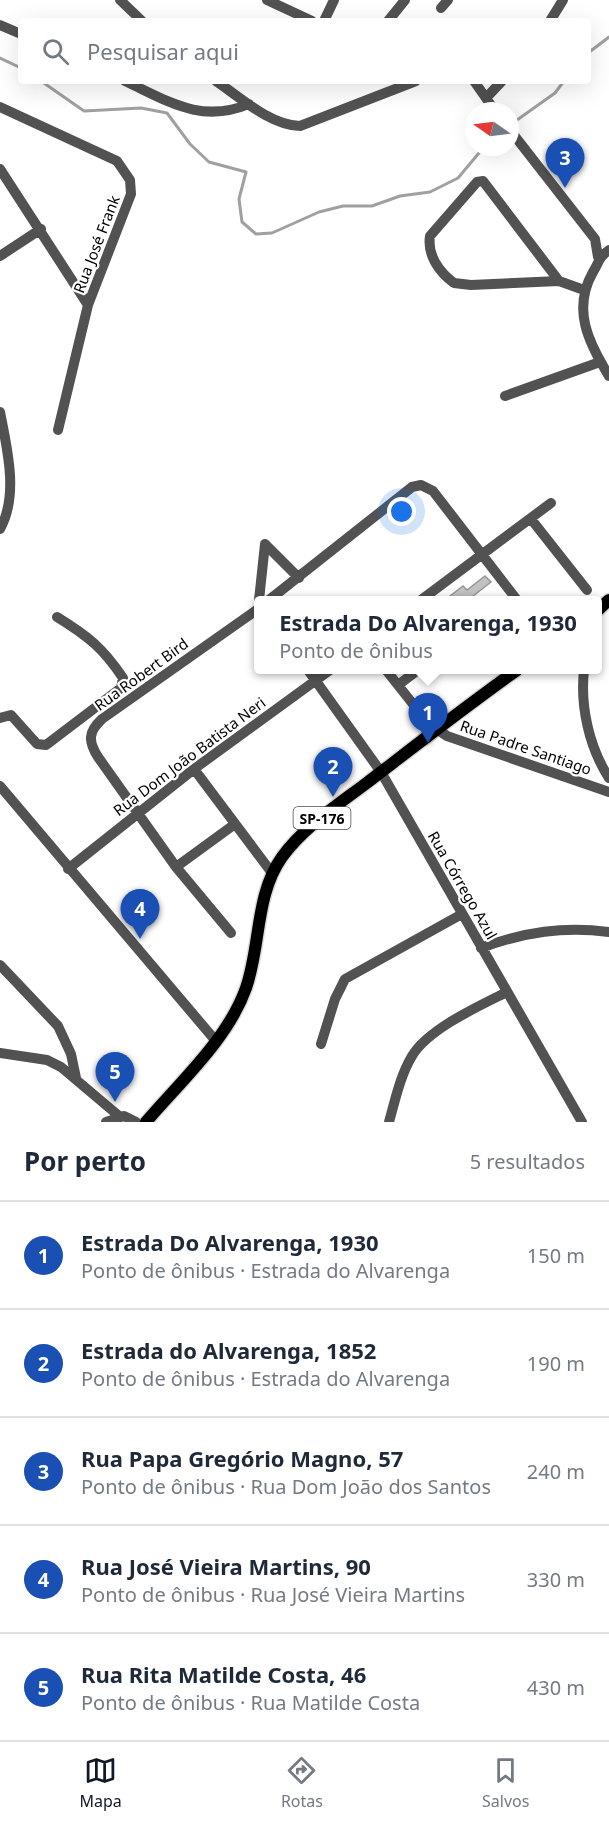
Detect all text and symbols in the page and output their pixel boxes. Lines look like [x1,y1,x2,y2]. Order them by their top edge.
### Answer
search box [18,18,591,84]
icon: search [39,35,72,68]
text: Pesquisar aqui [87,36,239,66]
north arrow [465,102,519,156]
pin: 3 [546,138,584,188]
street label: Rua José Frank [68,192,124,296]
your location [387,497,416,526]
popup [254,596,602,674]
text: Estrada Do Alvarenga, 1930 [279,607,577,637]
street label: Rua Robert Bird [90,633,192,715]
text: Ponto de ônibus [279,637,433,664]
street label: Rua Dom João Batista Neri [109,692,269,820]
pin: 1 [408,694,448,743]
street label: Rua Padre Santiago [458,715,594,779]
pin: 2 [314,748,352,797]
road number: SP-176 [294,807,350,829]
street label: Rua Córrego Azul [424,827,502,943]
pin: 4 [120,890,160,939]
pin: 5 [96,1052,134,1102]
text: Por perto [24,1143,146,1179]
text: 5 resultados [470,1148,585,1175]
text: Estrada Do Alvarenga, 1930 [81,1227,379,1257]
text: 1 [38,1242,49,1269]
text: 150 m [527,1242,585,1269]
text: Ponto de ônibus · Estrada do Alvarenga [81,1257,450,1284]
text: Estrada do Alvarenga, 1852 [81,1335,376,1365]
text: 2 [38,1350,49,1377]
text: 190 m [527,1350,585,1377]
text: Ponto de ônibus · Estrada do Alvarenga [81,1365,450,1392]
text: Rua Papa Gregório Magno, 57 [81,1443,403,1473]
text: 3 [38,1458,49,1485]
text: 240 m [527,1458,585,1485]
text: Ponto de ônibus · Rua Dom João dos Santos [81,1473,491,1500]
text: Rua José Vieira Martins, 90 [81,1551,371,1581]
text: 4 [38,1566,49,1593]
text: 330 m [527,1566,585,1593]
text: Ponto de ônibus · Rua José Vieira Martins [81,1581,465,1608]
text: Rua Rita Matilde Costa, 46 [81,1659,366,1689]
text: 5 [38,1674,49,1701]
text: 430 m [527,1674,585,1701]
text: Ponto de ônibus · Rua Matilde Costa [81,1689,420,1716]
tab: Mapa [80,1754,122,1812]
tab: Rotas [281,1754,323,1812]
tab: Salvos [482,1754,529,1812]

